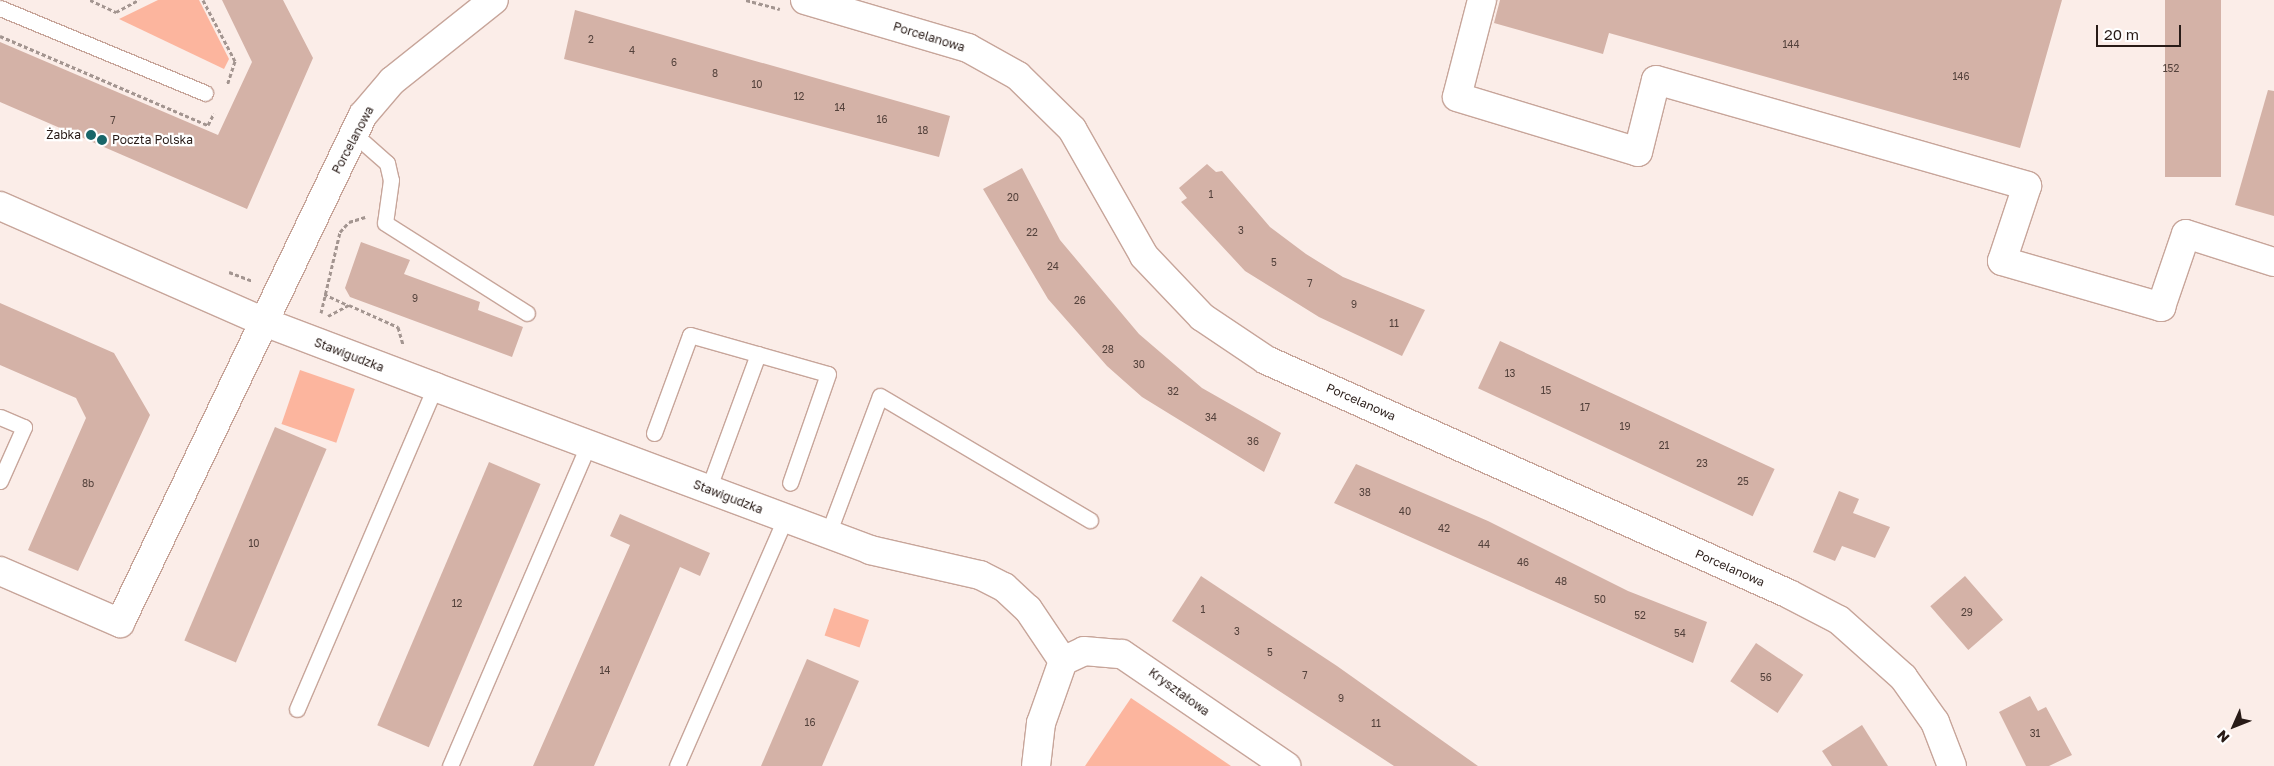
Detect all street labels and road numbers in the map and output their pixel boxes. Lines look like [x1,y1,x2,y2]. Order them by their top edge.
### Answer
street label: Porcelanowa [891,19,967,55]
street label: Porcelanowa [329,104,377,176]
street label: Stawigudzka [312,335,386,375]
street label: Porcelanowa [1324,380,1398,424]
street label: Stawigudzka [691,477,765,517]
street label: Porcelanowa [1693,546,1767,590]
street label: Kryształowa [1146,665,1212,719]

